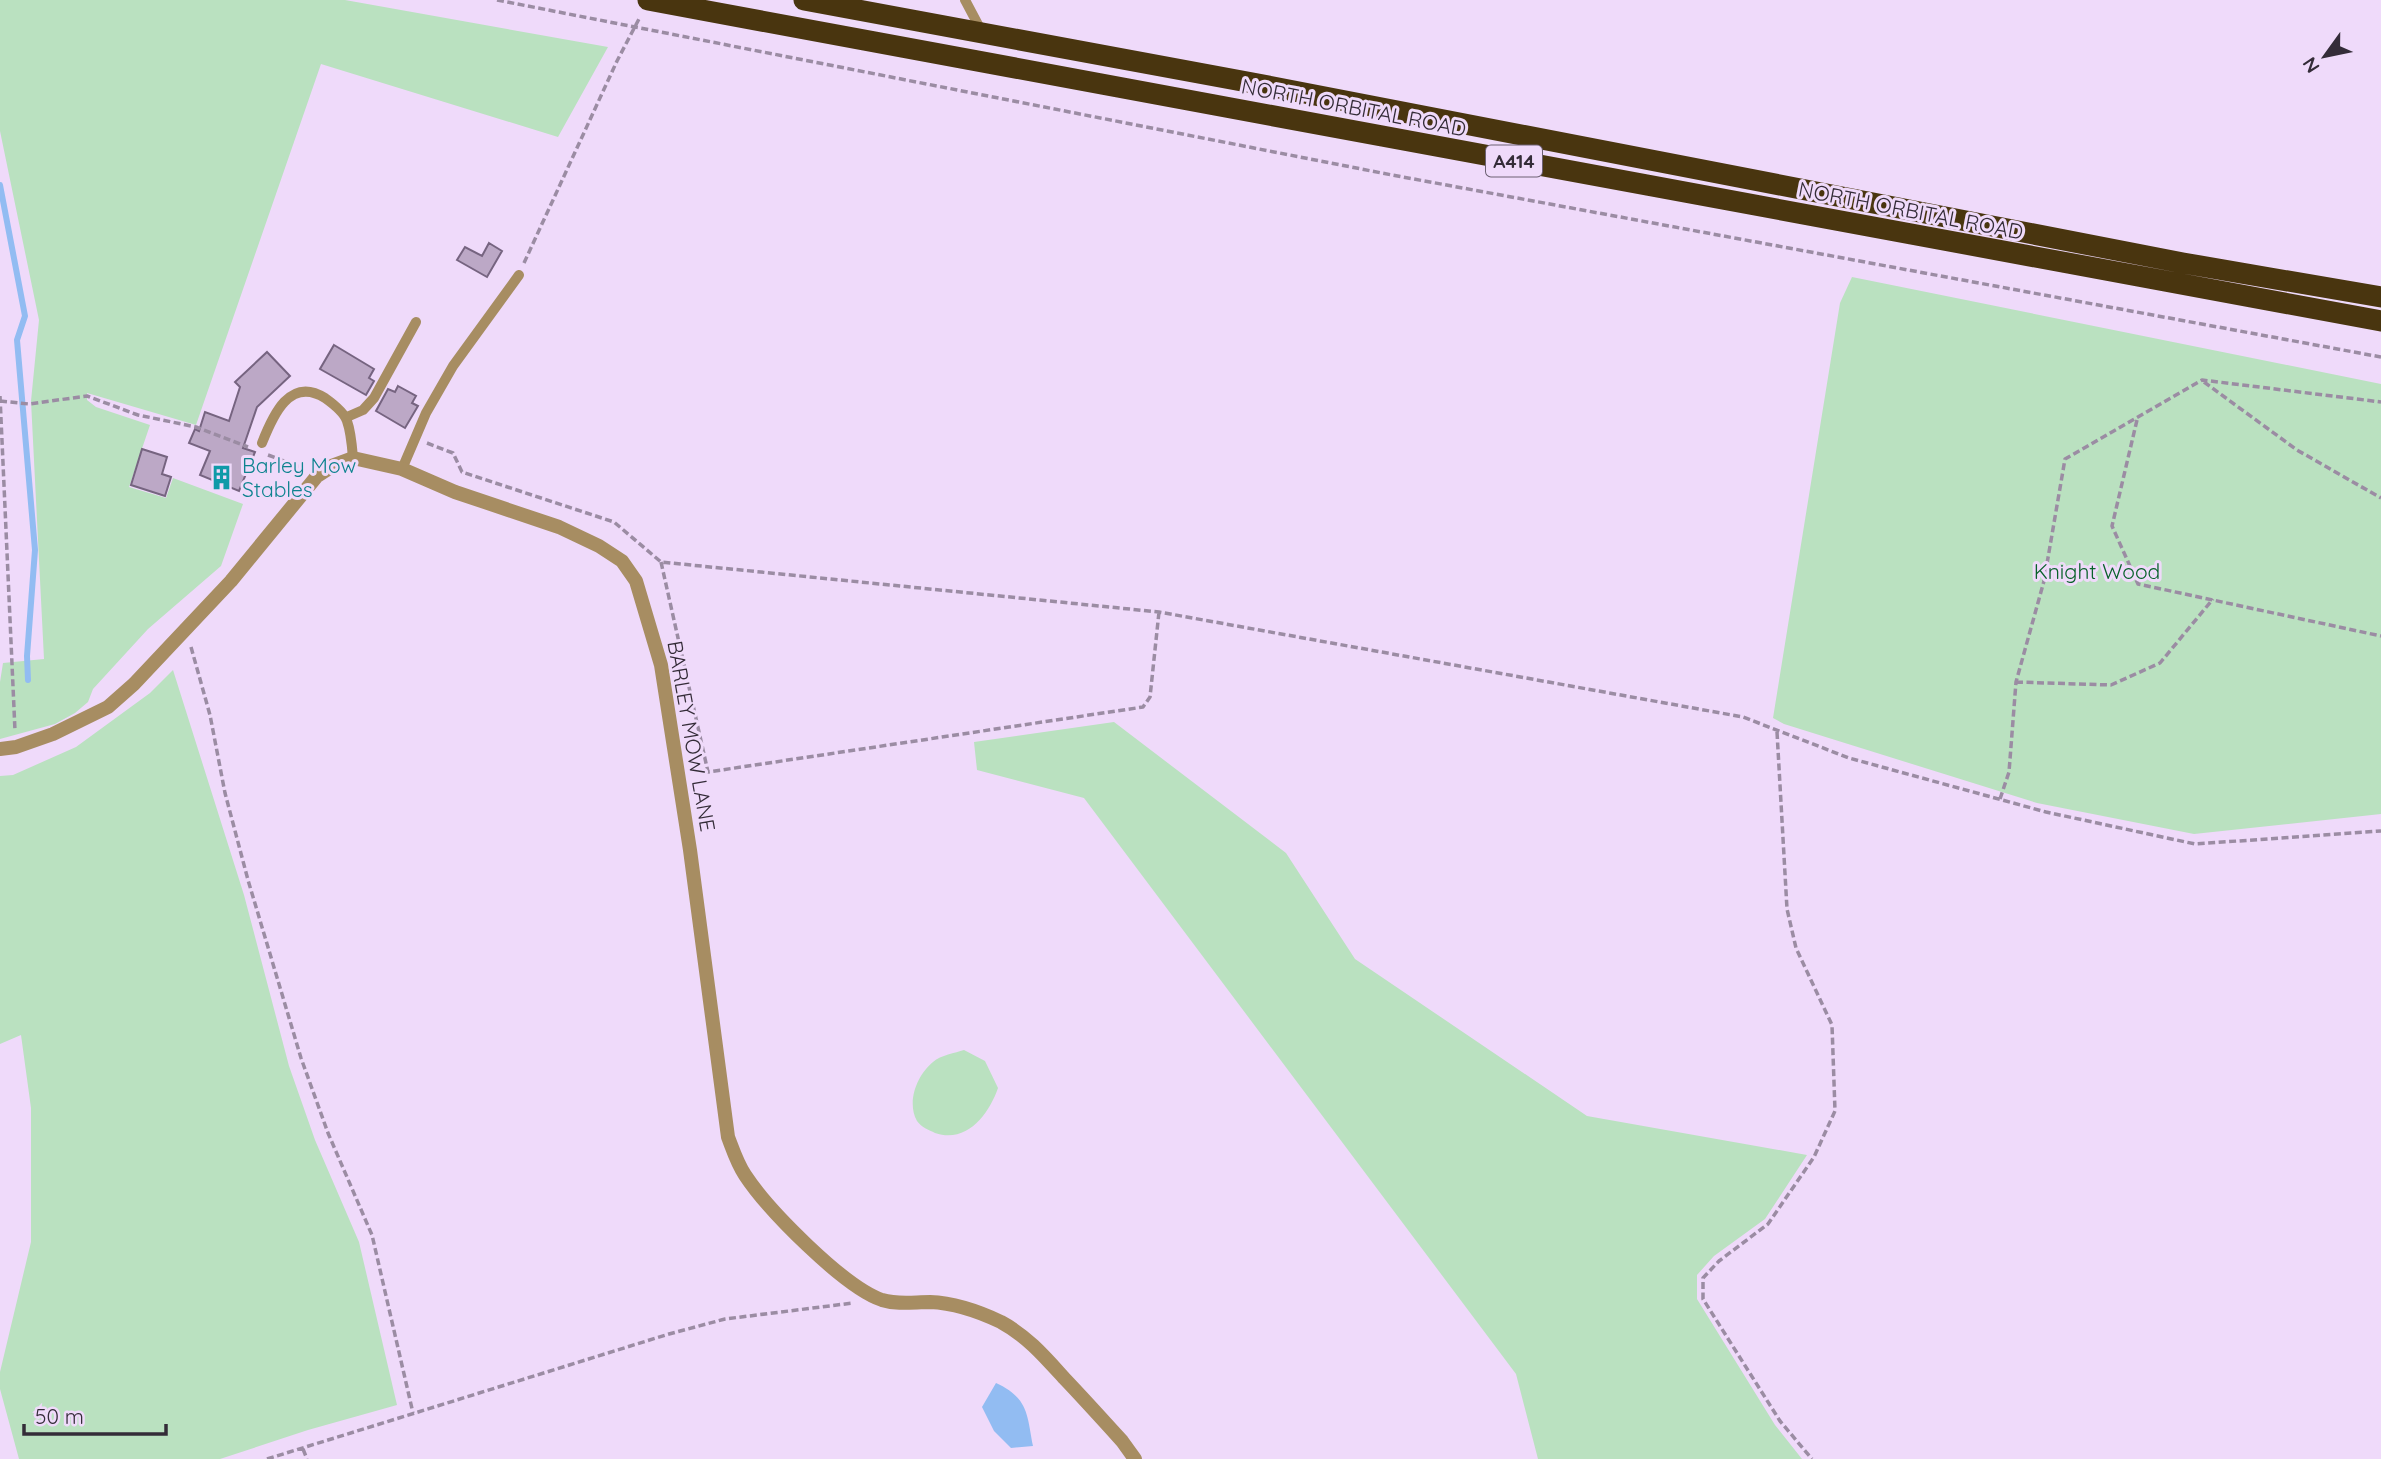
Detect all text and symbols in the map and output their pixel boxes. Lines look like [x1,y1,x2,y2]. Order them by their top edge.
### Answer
north arrow [2290,21,2360,91]
text: N [2297,53,2325,78]
street label: NORTH ORBITAL ROAD [1239,72,1469,142]
road number: A414 [1486,146,1542,176]
street label: NORTH ORBITAL ROAD [1796,175,2026,245]
place label: Barley Mow Stables [242,452,357,502]
building icon: Barley Mow Stables [208,463,236,491]
park label: Knight Wood [2034,558,2160,584]
street label: BARLEY MOW LANE [662,639,722,833]
scale bar [24,1392,166,1436]
text: 50 m [35,1403,84,1429]

